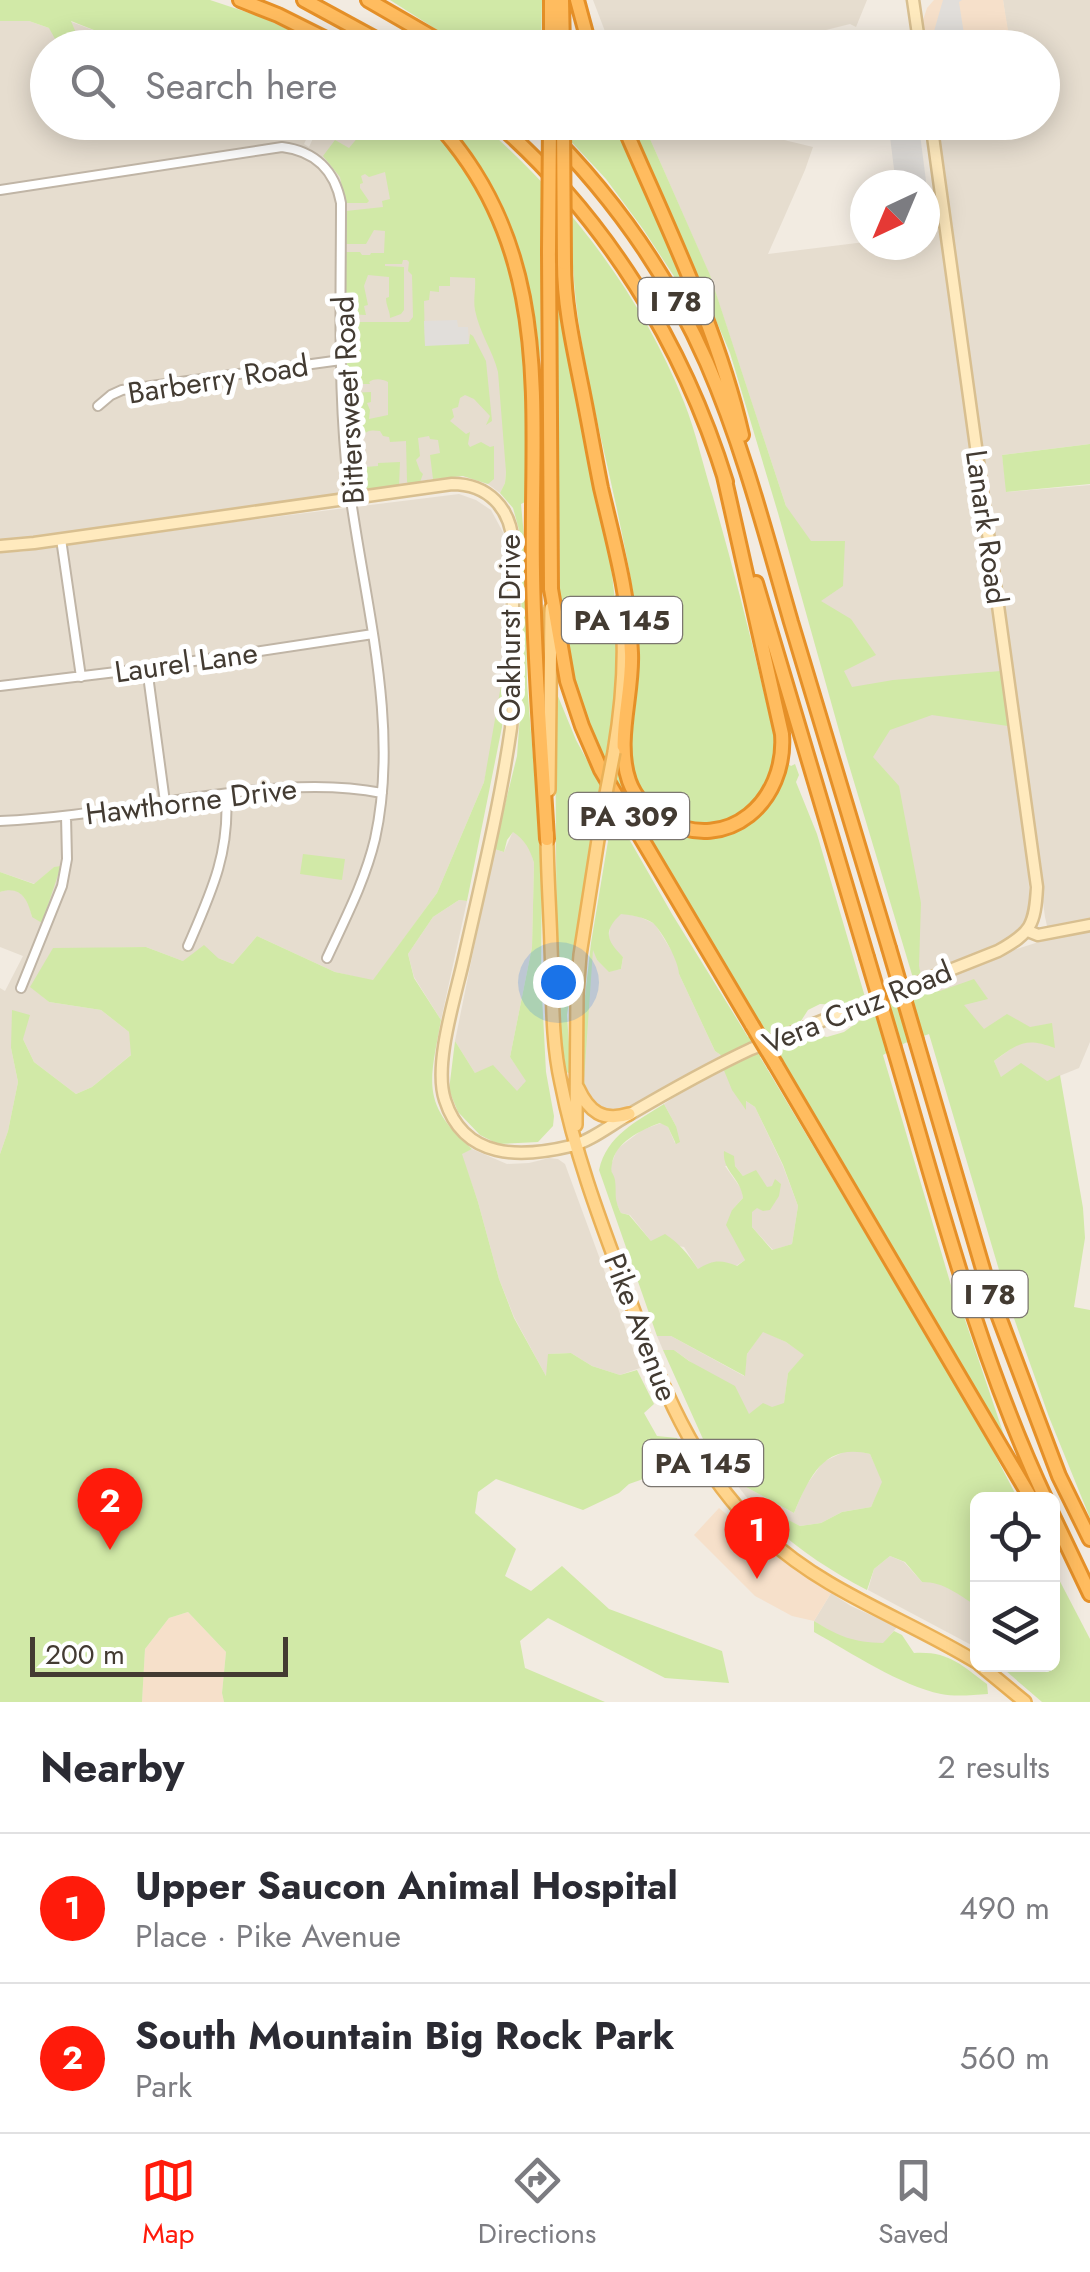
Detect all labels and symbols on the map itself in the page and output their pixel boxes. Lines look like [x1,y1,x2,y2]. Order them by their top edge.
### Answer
north arrow [850,170,940,260]
road number: I 78 [638,278,714,324]
street label: Bittersweet Road [321,295,375,505]
street label: Barberry Road [125,343,311,415]
street label: Lanark Road [955,447,1019,607]
street label: Oakhurst Drive [488,534,531,722]
road number: PA 145 [562,597,682,643]
street label: Laurel Lane [112,631,260,693]
street label: Hawthorne Drive [83,767,299,835]
road number: PA 309 [569,793,689,839]
street label: Vera Cruz Road [756,949,958,1065]
your location [533,957,584,1008]
street label: Pike Avenue [593,1247,689,1407]
road number: I 78 [952,1271,1028,1317]
road number: PA 145 [643,1440,763,1486]
pin: 2 [78,1468,142,1550]
pin: 1 [724,1496,790,1579]
scale bar [30,1632,288,1676]

